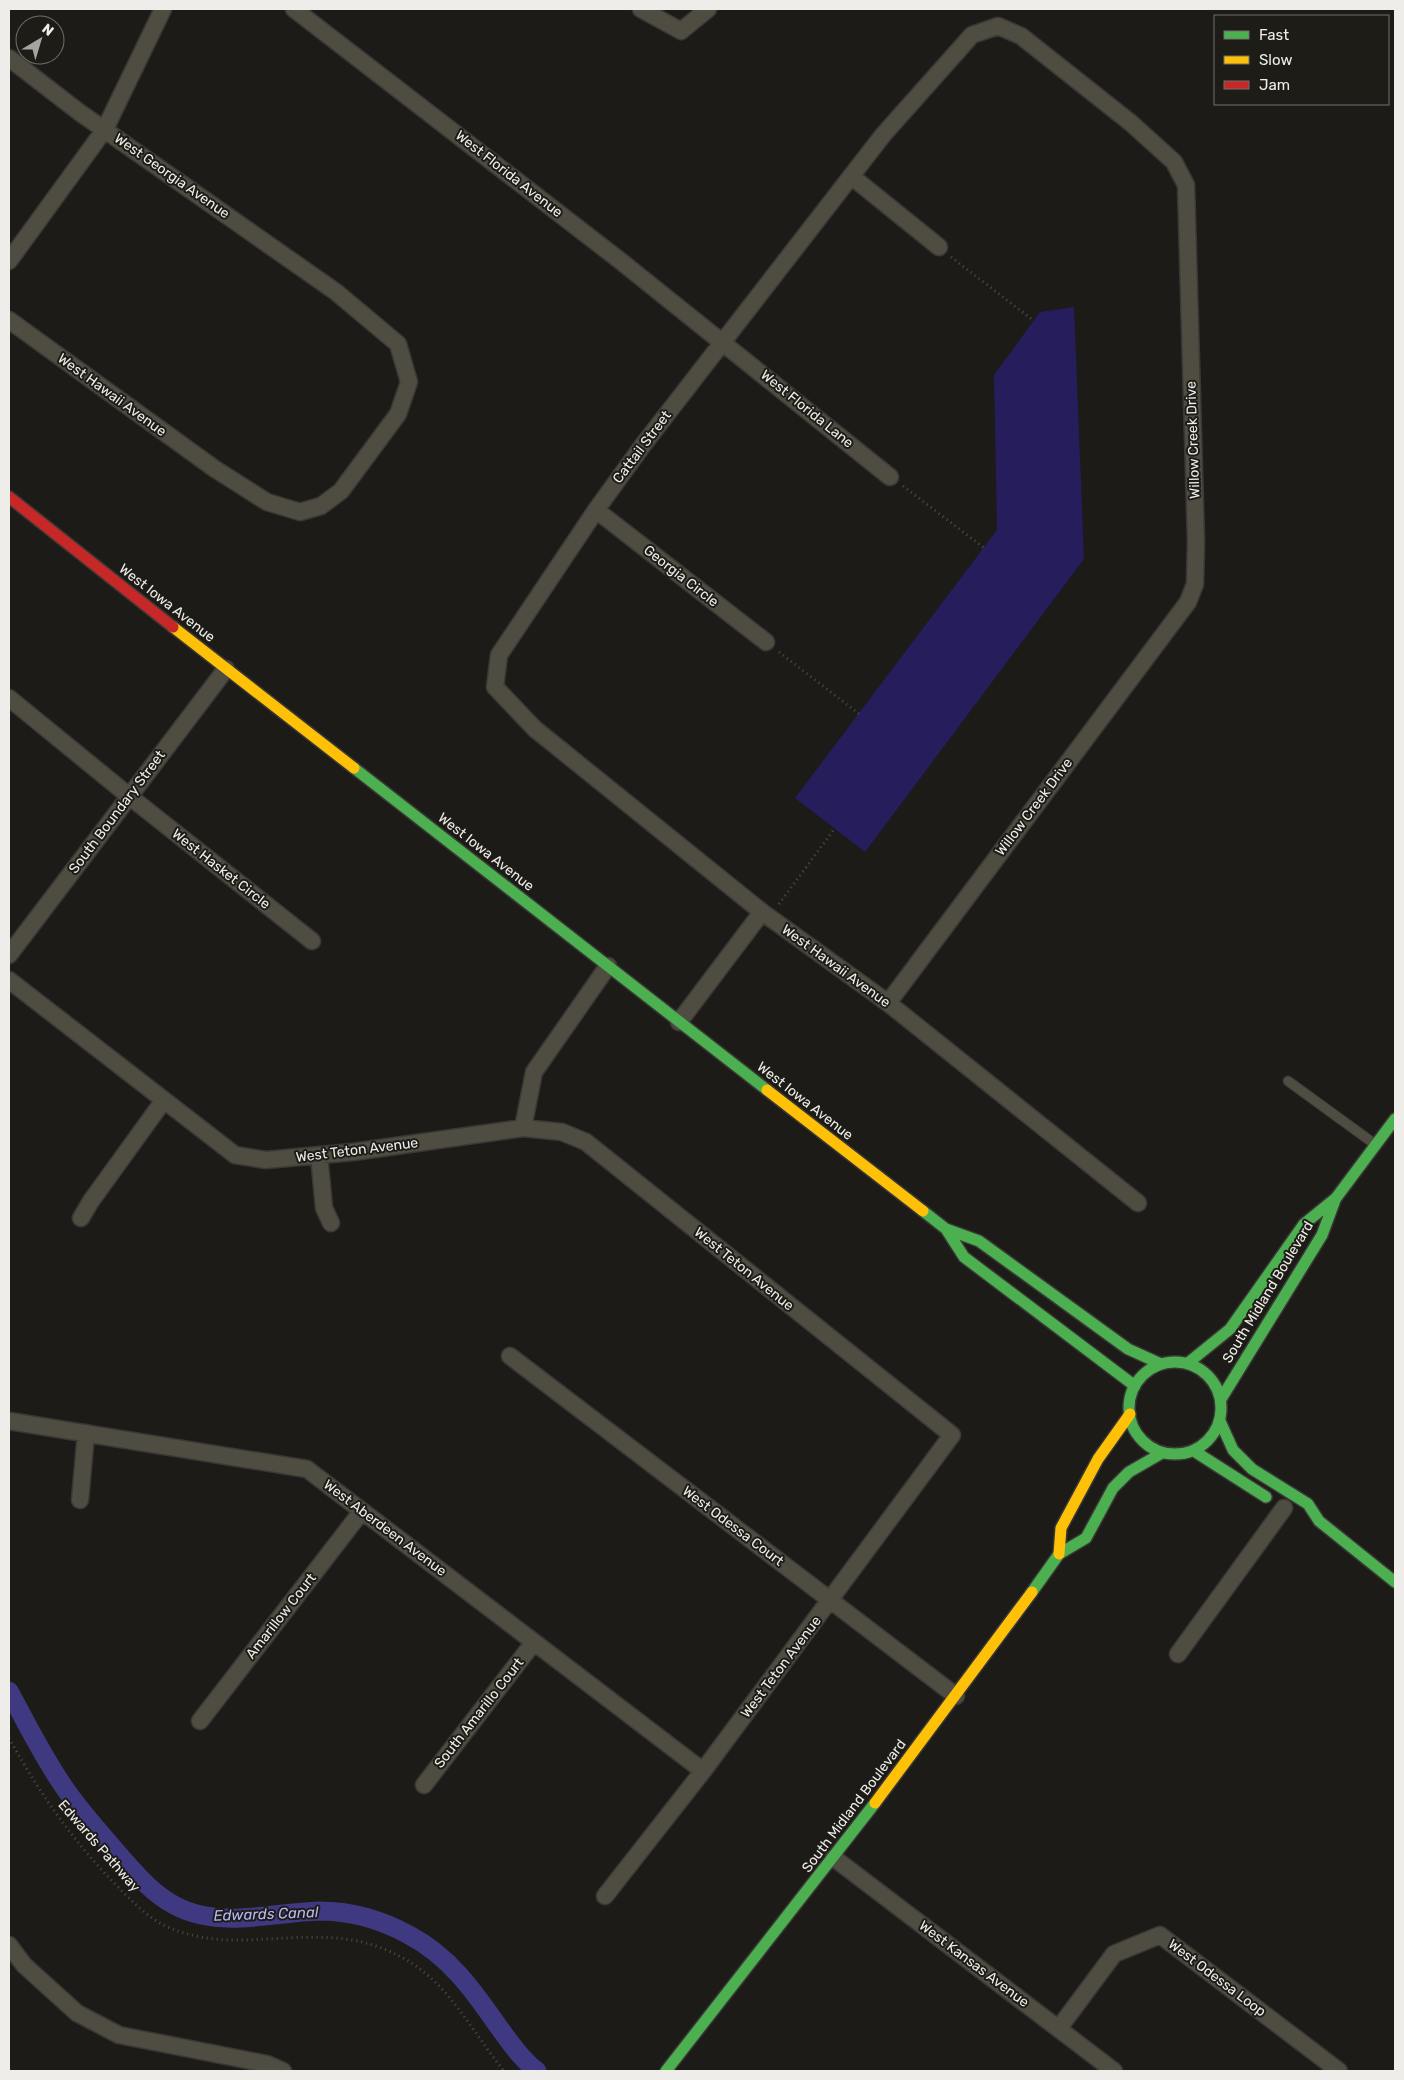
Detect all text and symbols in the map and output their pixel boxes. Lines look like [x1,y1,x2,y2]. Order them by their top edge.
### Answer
north arrow [15,15,65,65]
legend [1214,15,1389,105]
text: N [38,20,57,40]
text: Fast [1259,26,1289,44]
text: Slow [1259,51,1292,69]
text: Jam [1259,76,1290,94]
street label: West Florida Avenue [452,127,566,221]
street label: West Georgia Avenue [111,130,233,222]
street label: West Hawaii Avenue [54,350,170,440]
street label: West Florida Lane [757,366,857,452]
street label: Willow Creek Drive [1182,381,1204,499]
street label: Cattail Street [609,407,675,487]
street label: Georgia Circle [640,541,722,611]
street label: West Iowa Avenue [116,560,219,646]
street label: South Boundary Street [65,747,169,877]
street label: Willow Creek Drive [992,755,1076,859]
street label: West Iowa Avenue [435,809,538,895]
street label: West Hasket Circle [168,825,274,913]
street label: West Hawaii Avenue [778,921,894,1011]
street label: West Iowa Avenue [754,1058,857,1144]
street label: West Teton Avenue [295,1134,419,1166]
street label: South Midland Boulevard [1219,1218,1317,1366]
street label: West Teton Avenue [691,1224,797,1314]
street label: West Aberdeen Avenue [320,1476,450,1580]
street label: West Odessa Court [679,1482,787,1570]
street label: Amarillow Court [242,1569,320,1662]
street label: West Teton Avenue [737,1613,825,1721]
street label: South Amarillo Court [431,1654,528,1772]
street label: South Midland Boulevard [798,1736,910,1876]
street label: Edwards Pathway [54,1797,144,1896]
water label: Edwards Canal [213,1903,319,1925]
street label: West Kansas Avenue [916,1917,1033,2011]
street label: West Odessa Loop [1165,1936,1269,2020]

